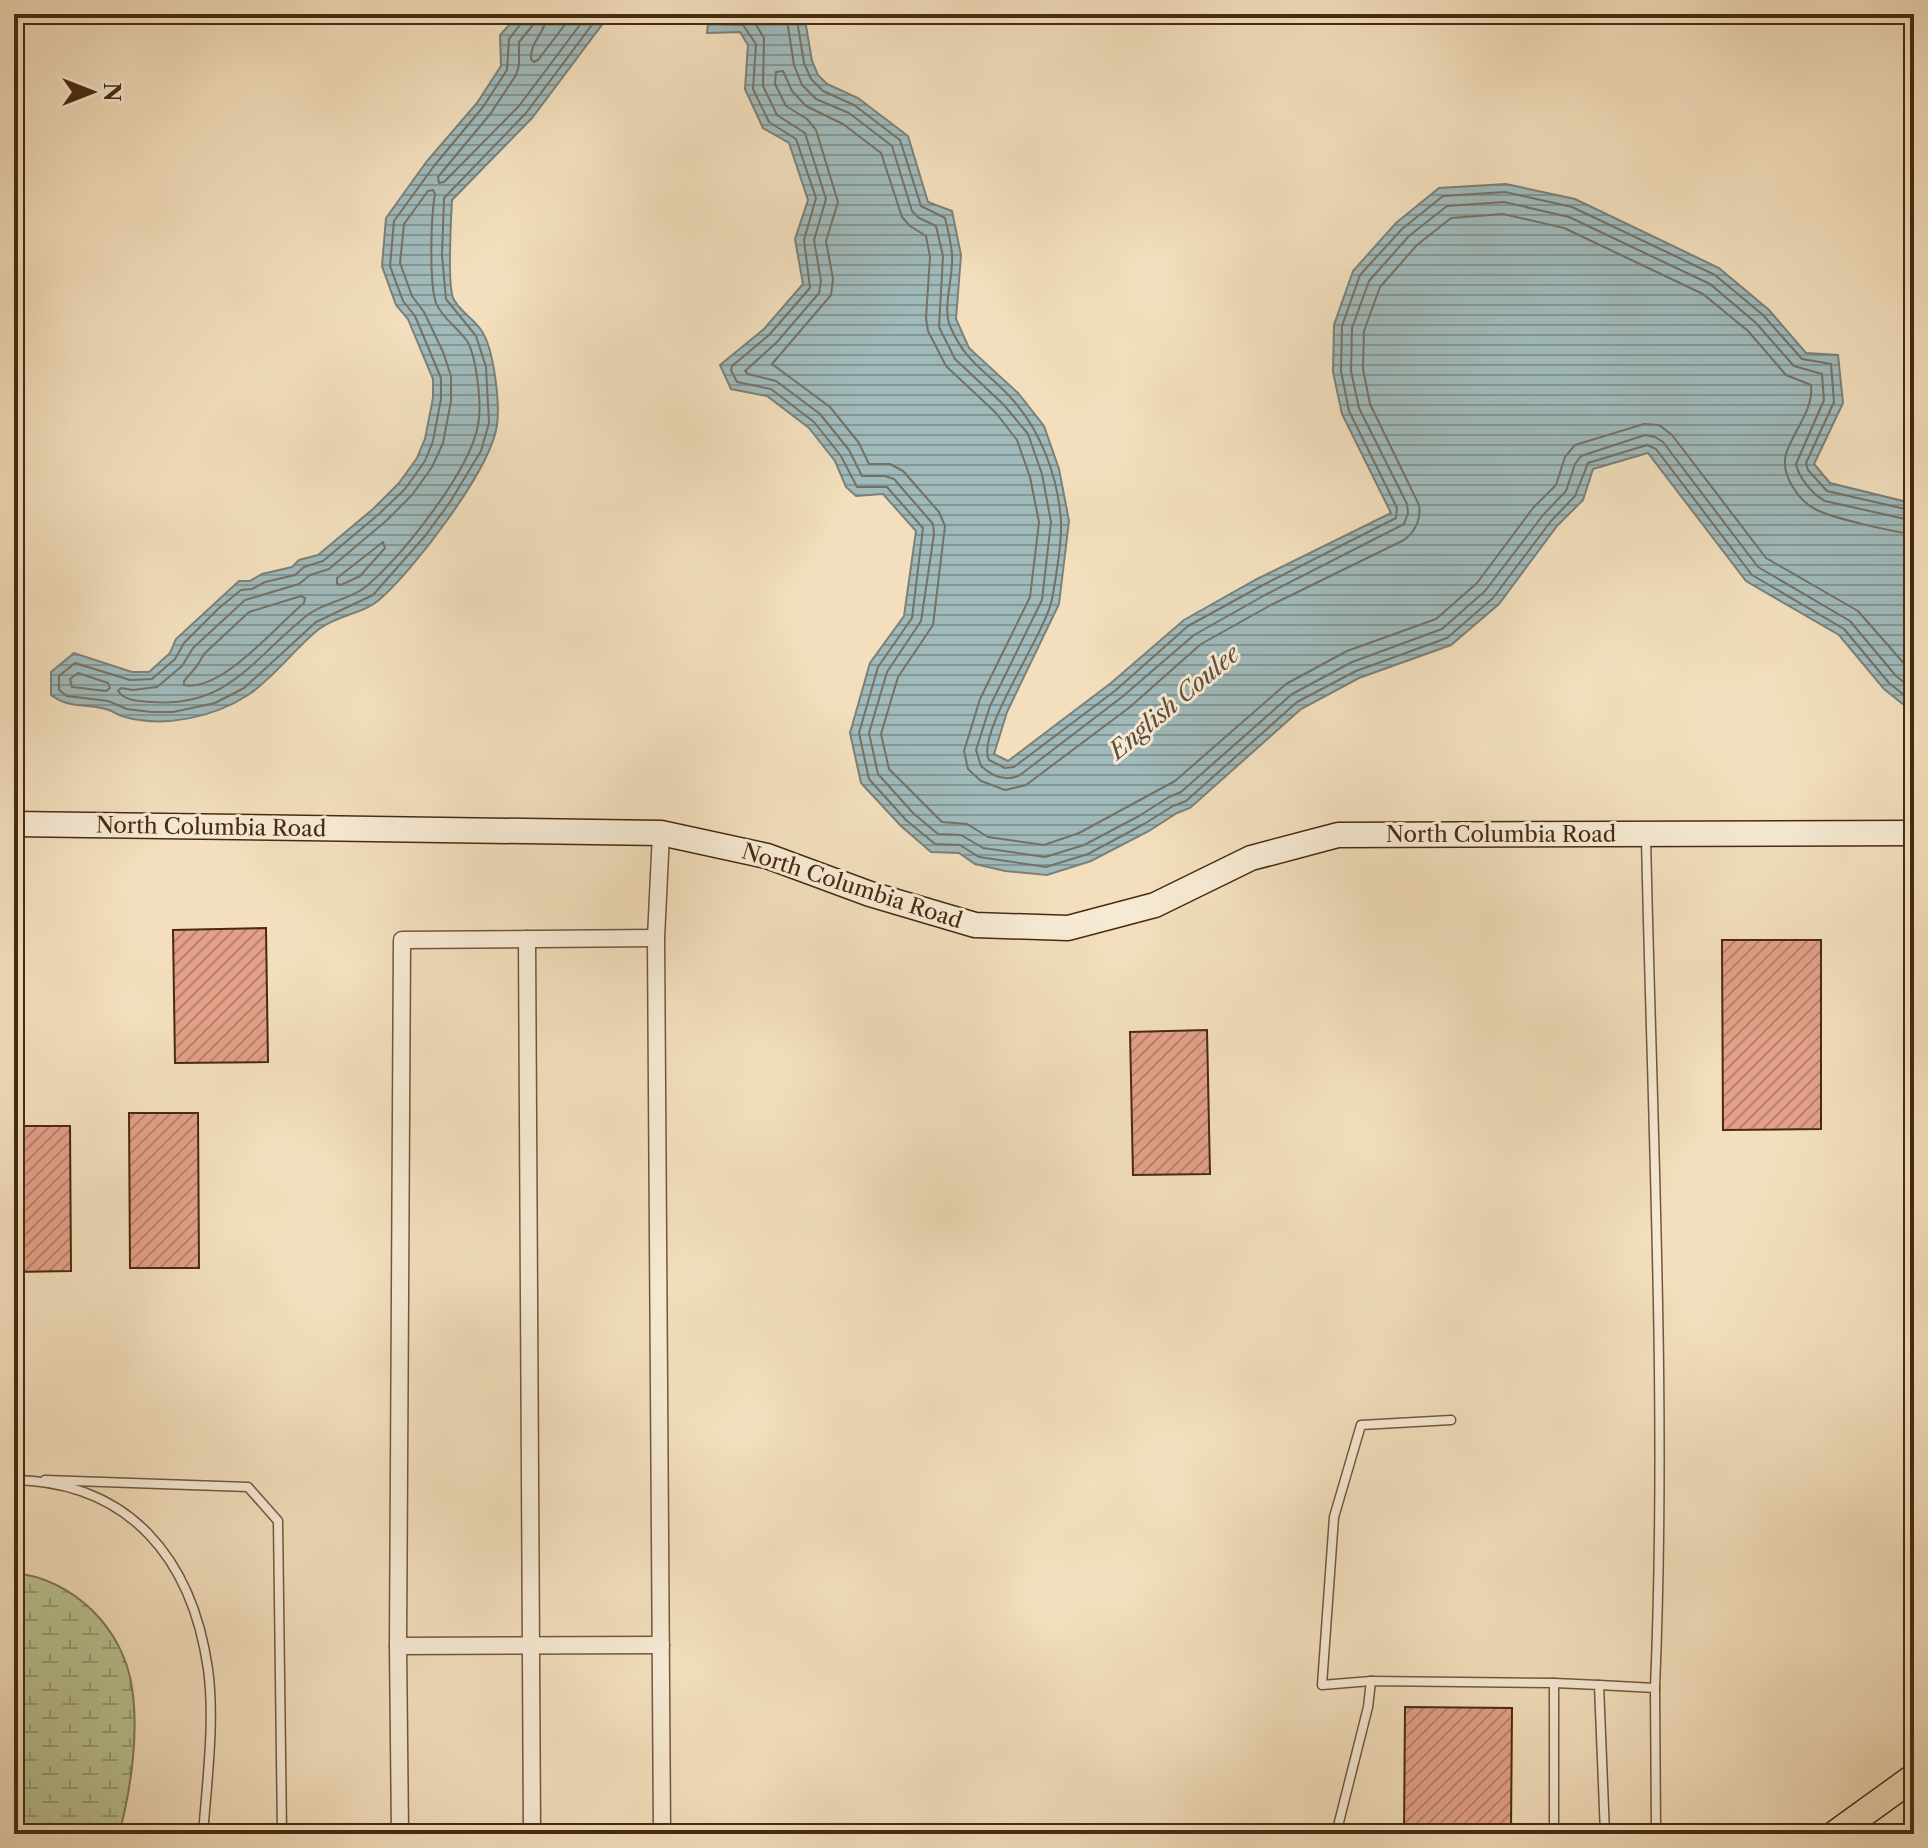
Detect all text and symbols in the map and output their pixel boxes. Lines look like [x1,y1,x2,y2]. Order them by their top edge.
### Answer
north arrow [52,52,132,132]
text: N [98,82,125,102]
water label: English Coulee [1101,638,1246,766]
street label: North Columbia Road [96,811,326,843]
street label: North Columbia Road [1386,821,1616,848]
street label: North Columbia Road [738,838,966,934]

